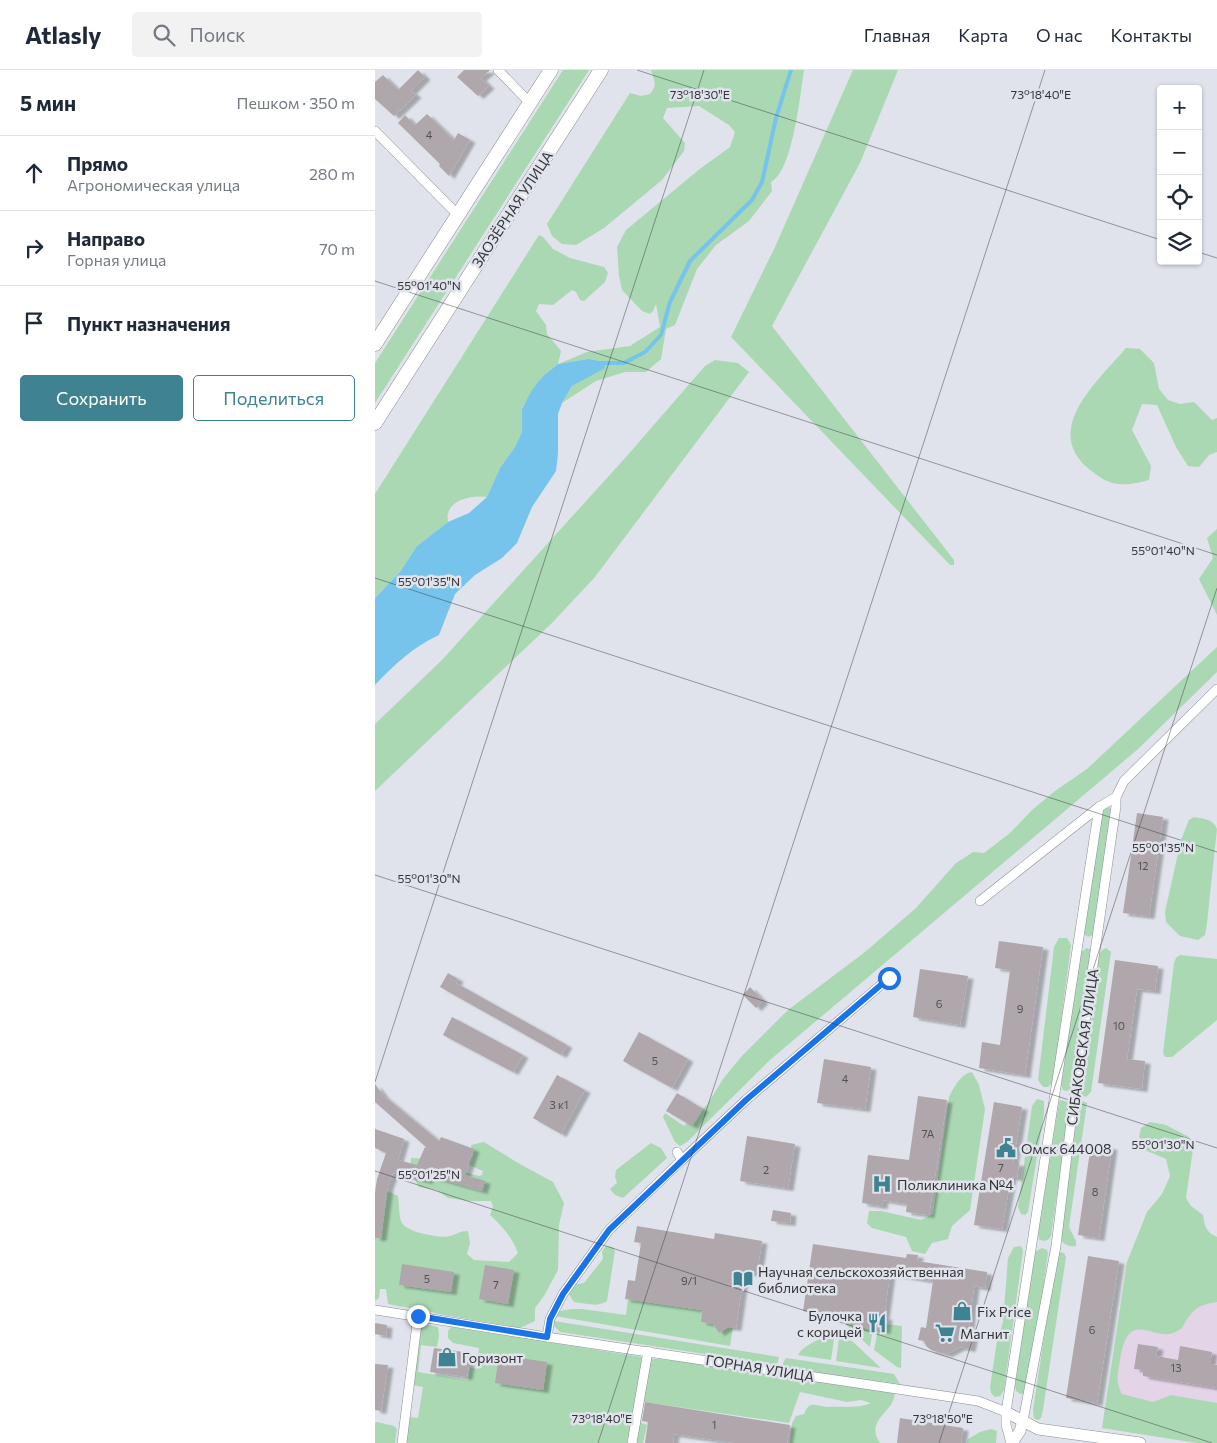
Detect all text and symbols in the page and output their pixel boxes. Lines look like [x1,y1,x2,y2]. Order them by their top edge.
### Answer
search box [132,12,482,57]
text: Atlasly [25,20,102,49]
icon: search [150,21,178,49]
text: Поиск [190,23,246,46]
text: Главная [864,24,930,46]
text: Карта [958,24,1008,46]
text: О нас [1036,24,1083,46]
text: Контакты [1111,24,1192,46]
map controls [1157,85,1202,265]
button: + [1157,85,1202,130]
text: 73°18'30"E [670,87,730,101]
text: 73°18'40"E [1011,87,1071,101]
text: 5 мин [20,90,76,115]
text: Пешком · 350 m [237,93,355,112]
house number: 4 [426,128,433,141]
button: − [1157,130,1202,175]
street label: ЗАОЗЁРНАЯ УЛИЦА [468,147,556,270]
text: Прямо [67,152,128,175]
icon: ahead [20,159,48,187]
text: 280 m [309,164,355,183]
text: Агрономическая улица [67,175,240,194]
button: locate [1157,175,1202,220]
button: layers [1157,220,1202,265]
text: Направо [67,227,145,250]
icon: right [20,234,48,262]
text: 70 m [319,239,355,258]
text: Горная улица [67,250,166,269]
text: 55°01'40"N [397,278,461,292]
icon: arrive [20,309,48,337]
text: Пункт назначения [67,312,230,335]
button: Сохранить [20,375,183,421]
button: Поделиться [193,375,355,421]
text: 55°01'40"N [1131,543,1195,557]
text: 55°01'35"N [398,574,460,588]
text: 55°01'35"N [1132,840,1194,854]
house number: 12 [1138,859,1148,872]
text: 55°01'30"N [397,871,461,885]
route start [878,967,901,990]
street label: СИБАКОВСКАЯ УЛИЦА [1063,967,1101,1127]
house number: 6 [936,997,943,1010]
house number: 9 [1017,1002,1024,1015]
house number: 10 [1113,1019,1125,1032]
house number: 5 [652,1054,658,1067]
house number: 4 [842,1072,849,1085]
house number: 3 к1 [550,1098,568,1111]
house number: 7А [922,1127,935,1140]
public building icon: Омск 644008 [995,1137,1017,1159]
text: 55°01'30"N [1131,1137,1195,1151]
place label: Омск 644008 [1021,1140,1112,1157]
house number: 7 [998,1161,1004,1174]
house number: 2 [763,1163,769,1176]
text: 55°01'25"N [398,1167,460,1181]
hospital icon: Поликлиника №4 [871,1173,893,1195]
place label: Поликлиника №4 [897,1176,1014,1193]
house number: 8 [1092,1185,1099,1198]
place label: Научная сельскохозяйственная библиотека [758,1263,964,1296]
library icon: Научная сельскохозяйственная библиотека [732,1268,754,1290]
house number: 5 [424,1272,430,1285]
house number: 9/1 [681,1274,697,1287]
house number: 7 [493,1278,499,1291]
shop icon: Fix Price [951,1300,973,1322]
place label: Fix Price [977,1303,1031,1320]
route end [407,1305,430,1328]
place label: Булочка с корицей [797,1307,862,1340]
restaurant icon: Булочка с корицей [866,1312,888,1334]
supermarket icon: Магнит [934,1322,956,1344]
house number: 6 [1089,1323,1096,1336]
place label: Магнит [960,1325,1010,1342]
shop icon: Горизонт [436,1346,458,1368]
place label: Горизонт [462,1349,524,1366]
street label: ГОРНАЯ УЛИЦА [705,1351,816,1385]
house number: 13 [1171,1361,1181,1374]
text: 73°18'40"E [572,1411,632,1425]
text: 73°18'50"E [913,1411,973,1425]
house number: 1 [712,1418,716,1431]

